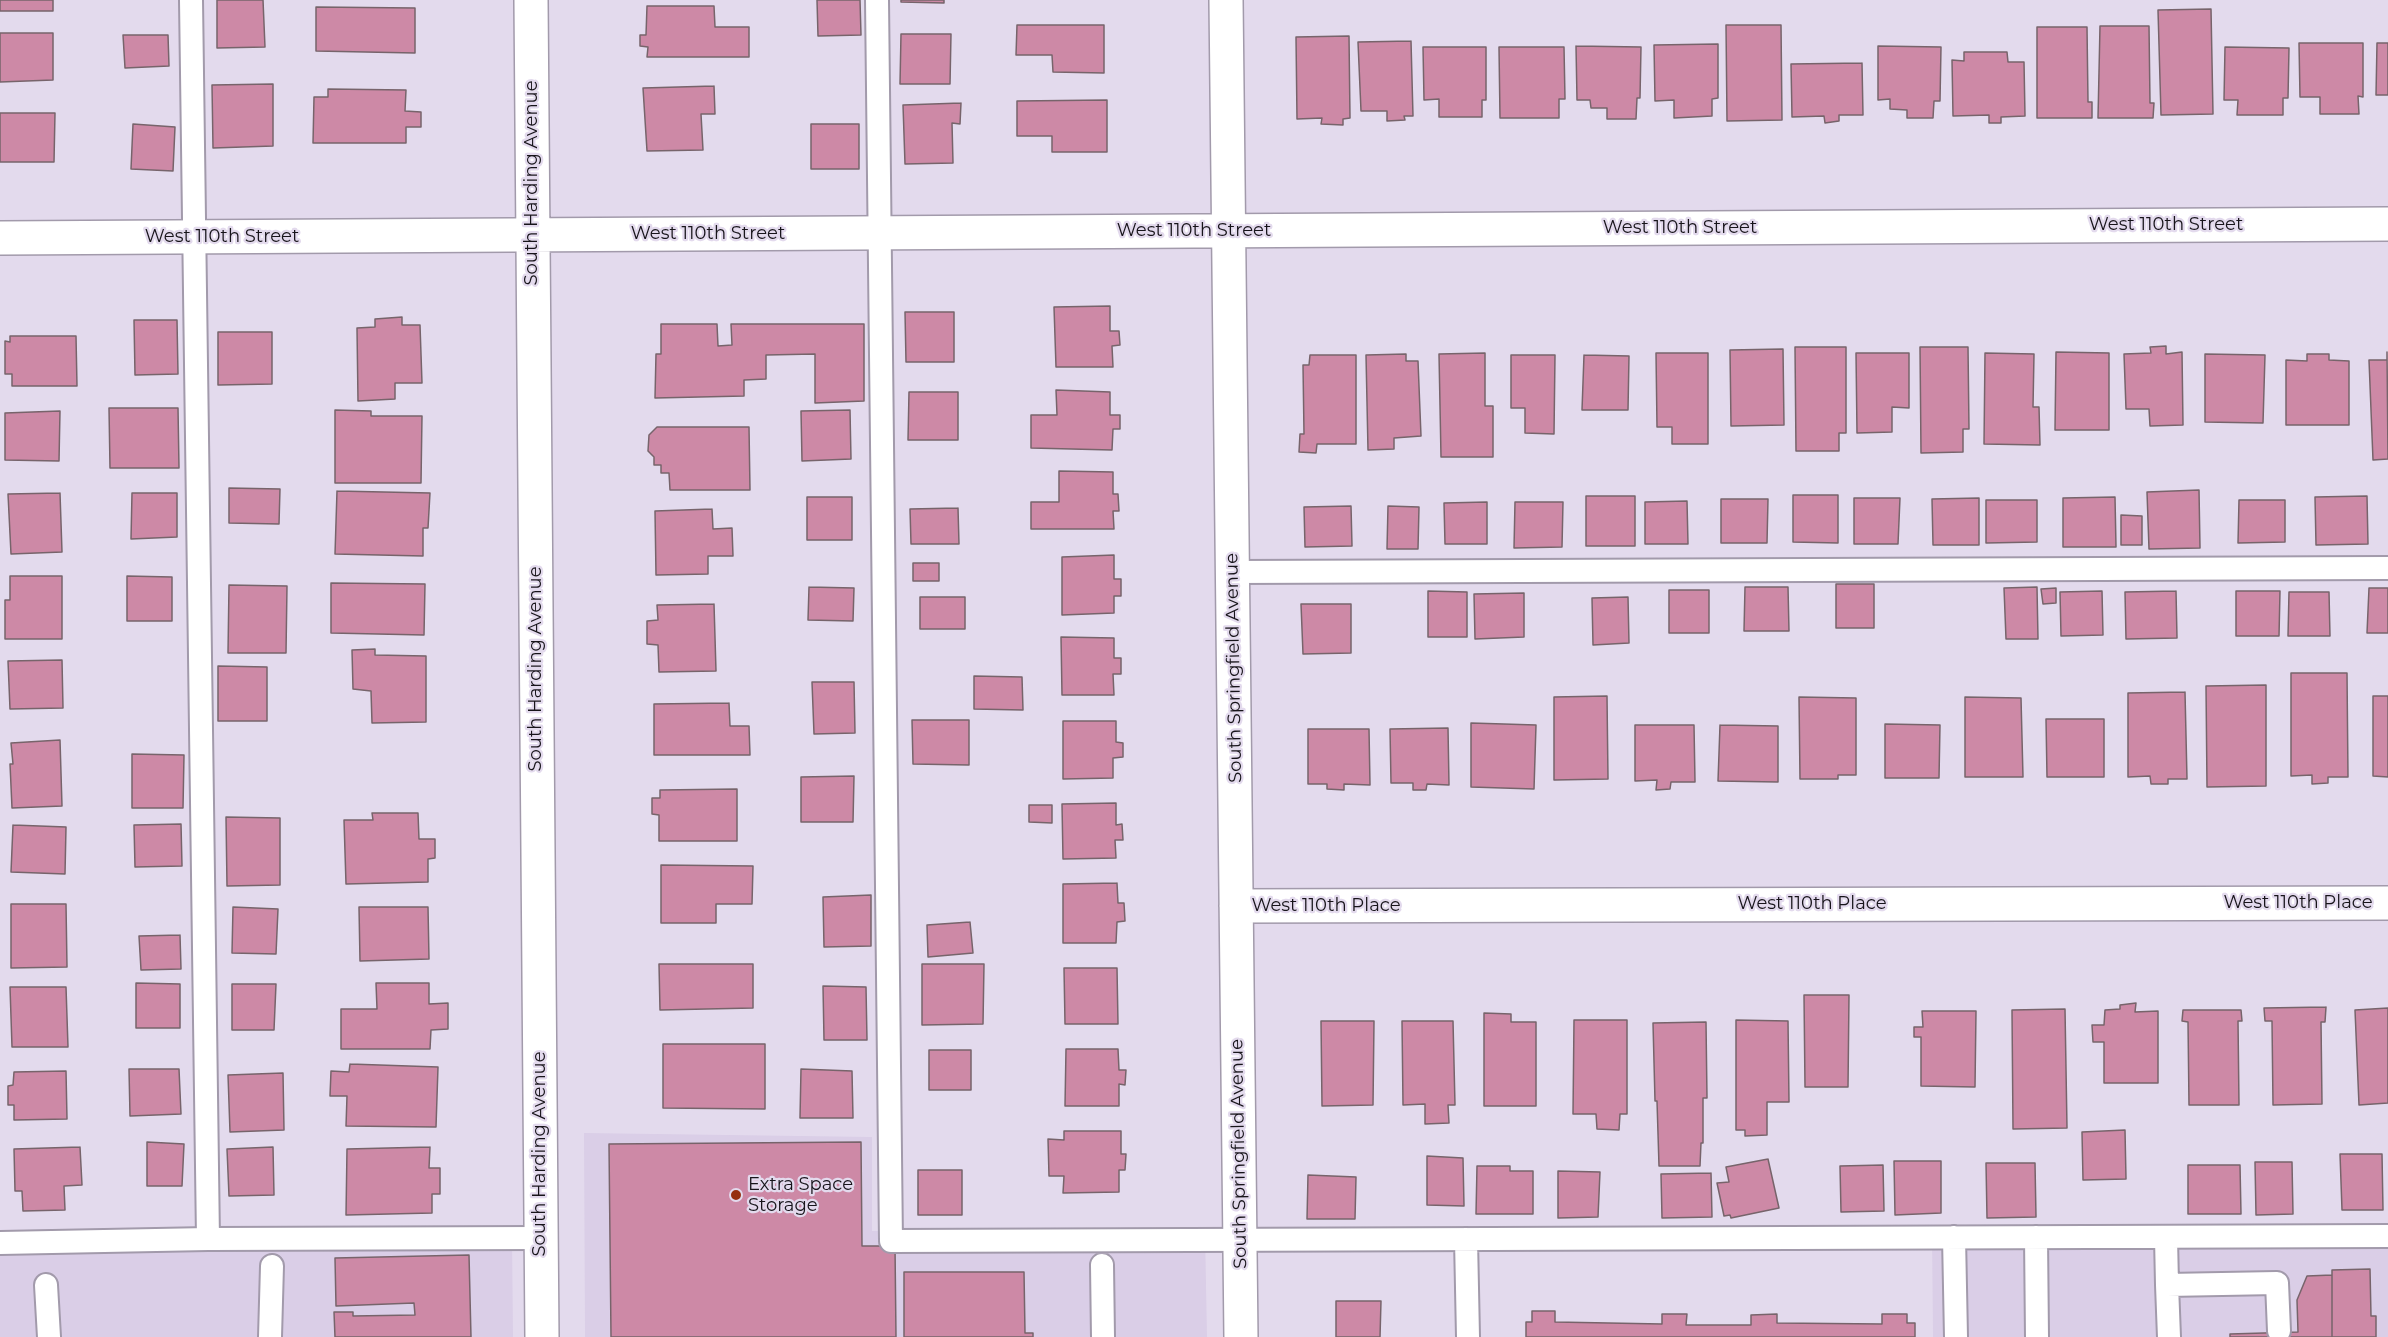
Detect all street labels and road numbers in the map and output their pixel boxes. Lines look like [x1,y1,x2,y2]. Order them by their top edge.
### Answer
street label: South Harding Avenue [521,80,543,286]
street label: West 110th Street [2089,214,2243,236]
street label: West 110th Street [1603,217,1757,239]
street label: West 110th Street [1117,220,1271,242]
street label: West 110th Street [631,223,785,245]
street label: West 110th Street [145,226,299,248]
street label: South Springfield Avenue [1221,553,1247,783]
street label: South Harding Avenue [525,566,547,772]
street label: West 110th Place [2223,892,2373,914]
street label: West 110th Place [1737,893,1887,915]
street label: West 110th Place [1251,895,1401,917]
street label: South Springfield Avenue [1226,1039,1252,1269]
street label: South Harding Avenue [529,1051,551,1257]

